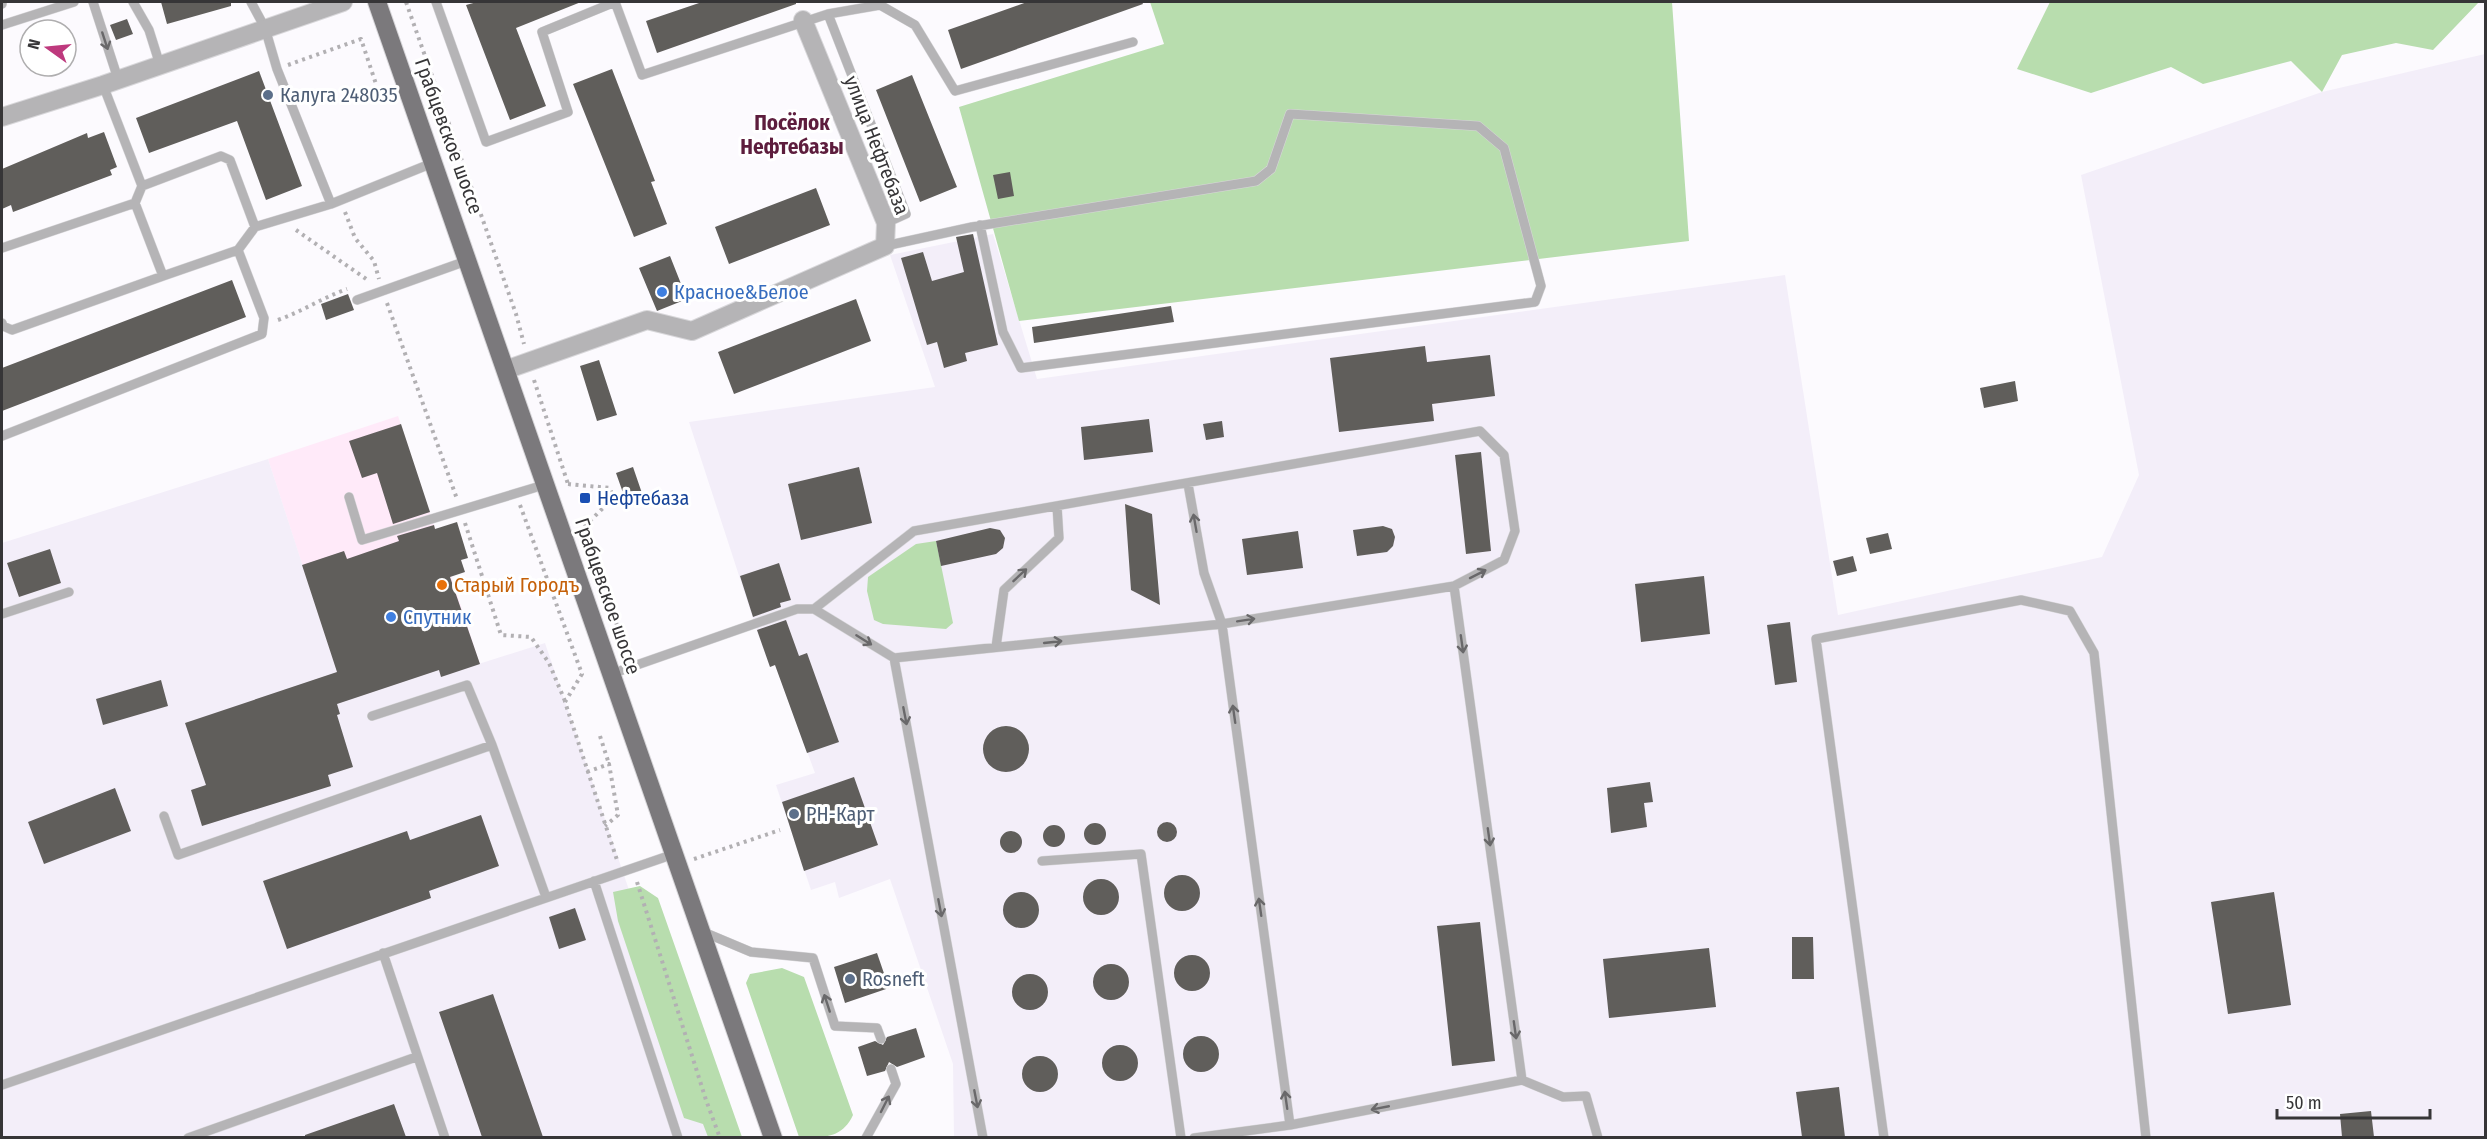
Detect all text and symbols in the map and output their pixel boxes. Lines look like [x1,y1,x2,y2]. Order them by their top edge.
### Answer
north arrow [18,18,78,78]
one-way arrow [100,31,111,50]
text: N [24,37,44,51]
street label: Грабцевское шоссе [410,55,488,217]
street label: улица Нефтебаза [839,72,915,218]
place label: Калуга 248035 [280,83,398,107]
marker: Калуга 248035 [261,88,275,102]
district label: Посёлок Нефтебазы [740,110,844,160]
place label: Красное&Белое [674,280,809,304]
marker: Красное&Белое [655,285,669,299]
place label: Нефтебаза [597,486,689,510]
marker: Нефтебаза [578,491,592,505]
one-way arrow [1189,514,1200,534]
street label: Грабцевское шоссе [570,515,646,677]
one-way arrow [1468,567,1486,579]
one-way arrow [1012,568,1027,583]
place label: Старый Городъ [454,573,579,597]
marker: Старый Городъ [435,578,449,592]
place label: Спутник [403,605,472,629]
marker: Спутник [384,610,398,624]
one-way arrow [1236,614,1256,625]
one-way arrow [1457,633,1468,653]
one-way arrow [855,634,872,646]
one-way arrow [1042,636,1062,647]
one-way arrow [1228,704,1239,724]
one-way arrow [899,706,910,725]
place label: РН-Карт [806,802,875,826]
marker: РН-Карт [787,807,801,821]
one-way arrow [1483,826,1494,846]
one-way arrow [935,897,946,917]
one-way arrow [1254,897,1265,917]
place label: Rosneft [862,967,925,991]
marker: Rosneft [843,972,857,986]
one-way arrow [821,994,832,1013]
one-way arrow [1510,1020,1521,1039]
scale bar [2277,1082,2430,1120]
one-way arrow [971,1089,982,1109]
one-way arrow [1281,1091,1292,1110]
text: 50 m [2286,1092,2322,1114]
one-way arrow [879,1096,891,1113]
one-way arrow [1371,1103,1391,1114]

